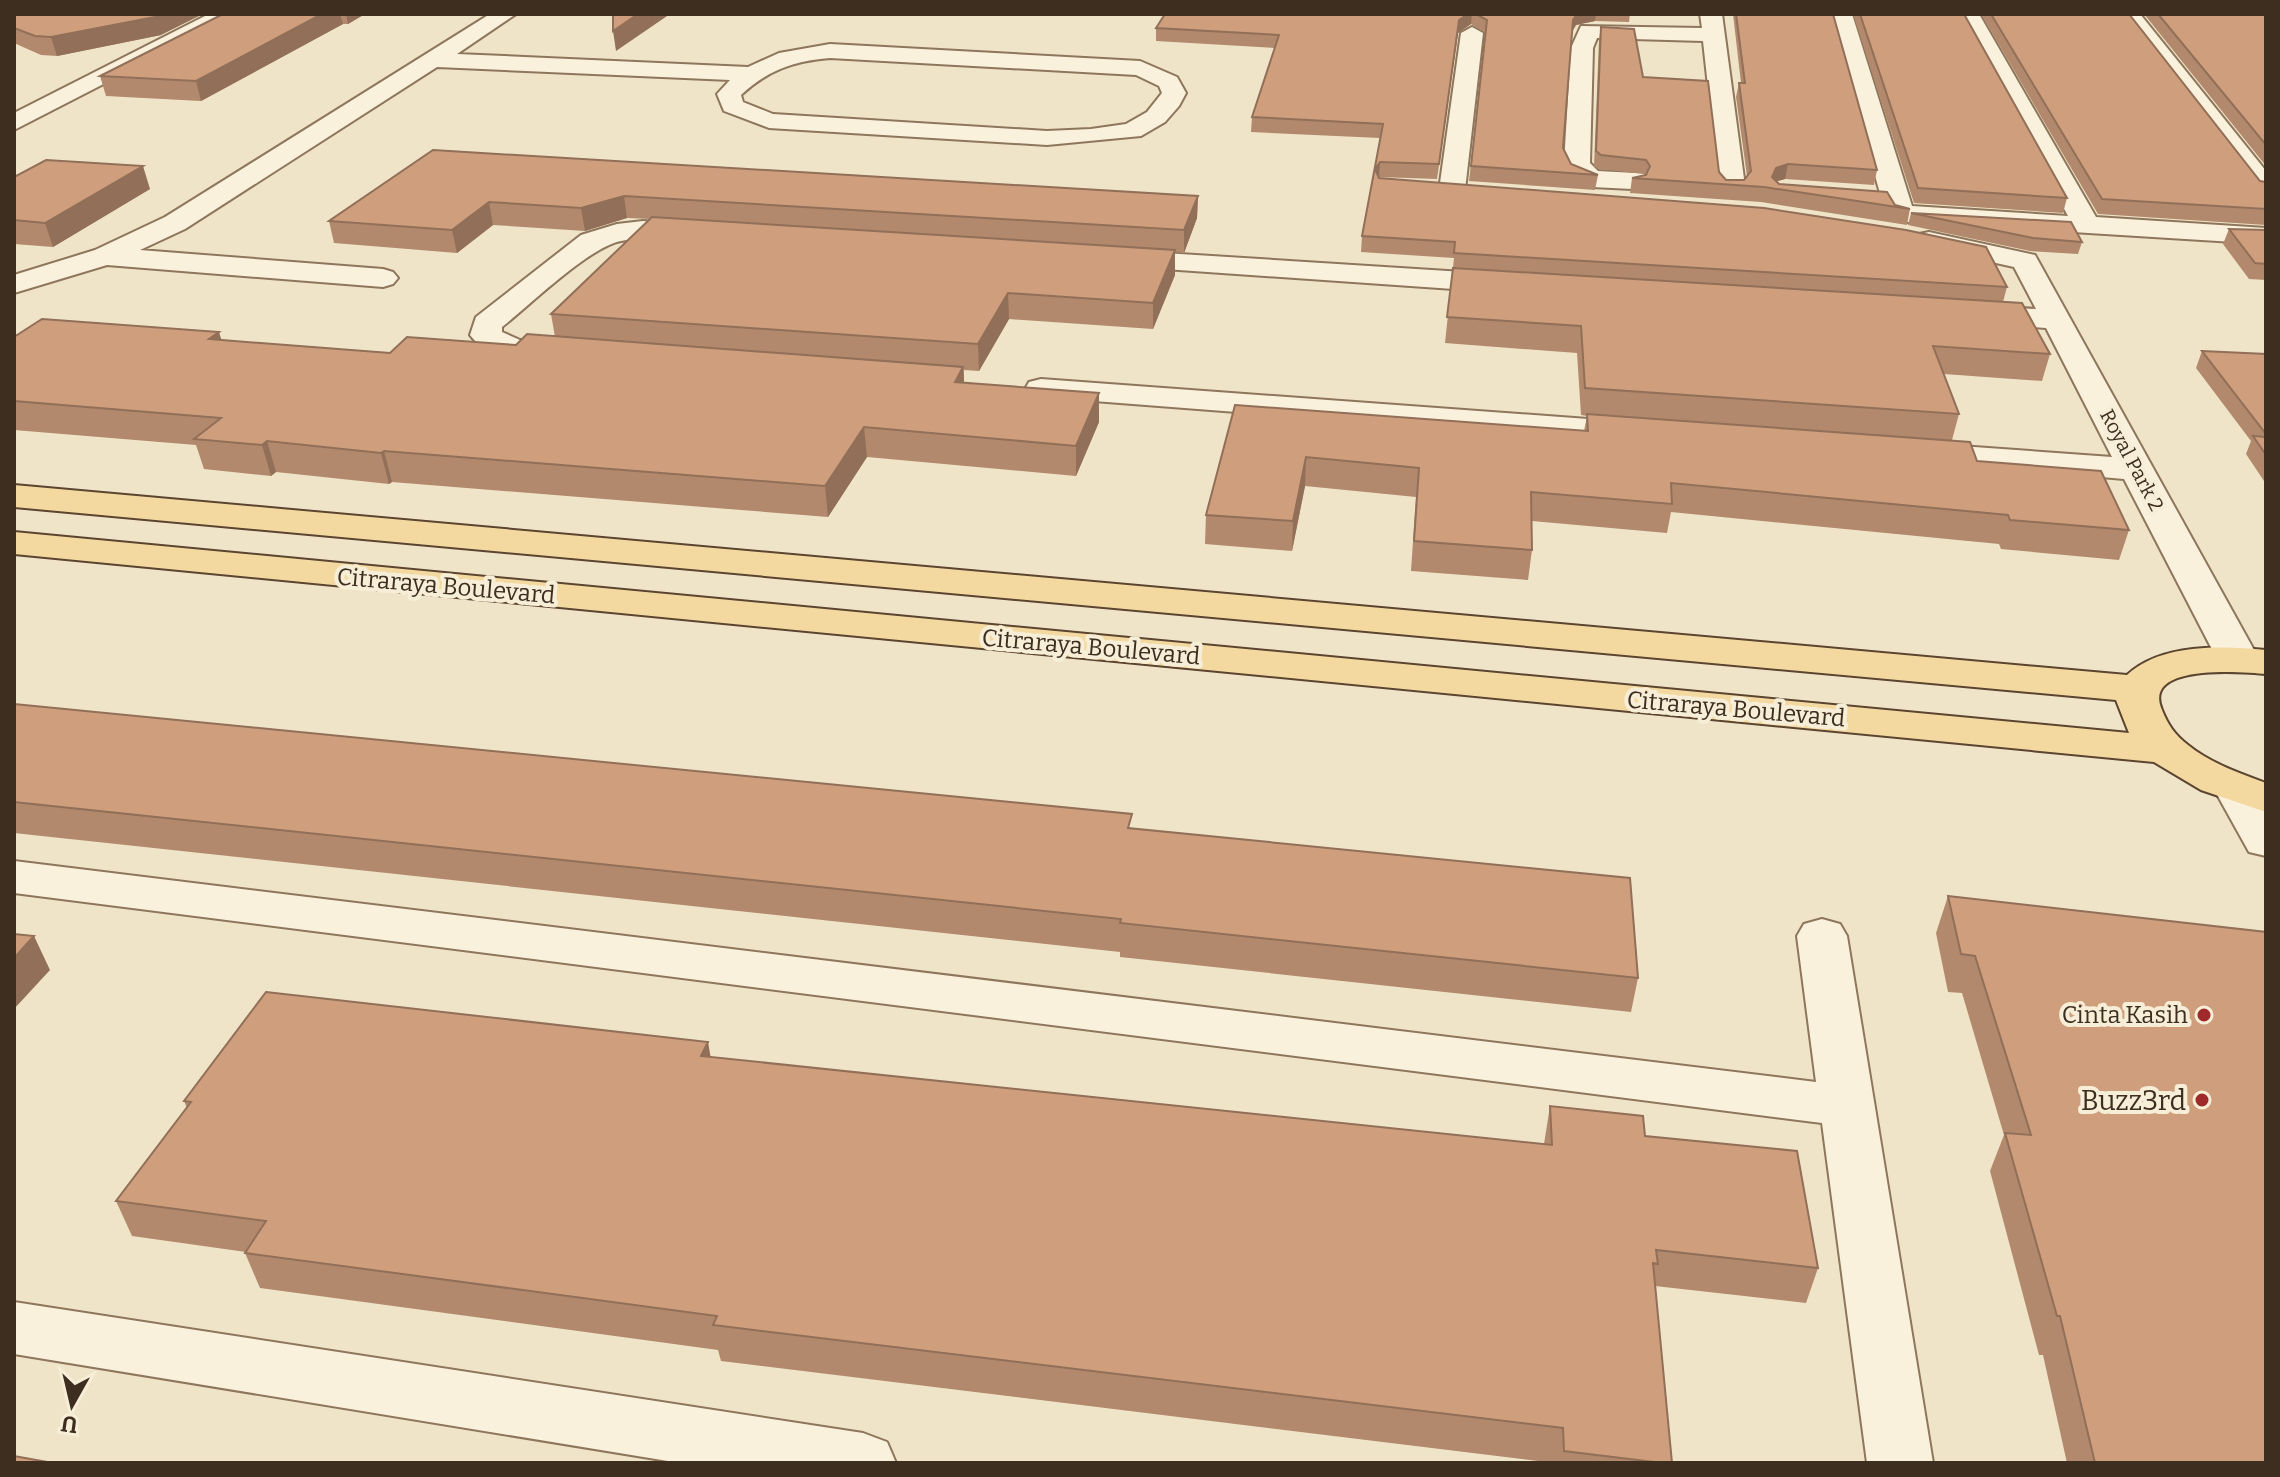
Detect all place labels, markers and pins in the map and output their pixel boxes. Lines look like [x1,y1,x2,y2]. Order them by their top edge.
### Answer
place label: Cinta Kasih [2062,1001,2188,1029]
marker: Cinta Kasih [2195,1006,2213,1024]
place label: Buzz3rd [2081,1084,2186,1117]
marker: Buzz3rd [2193,1091,2211,1109]

